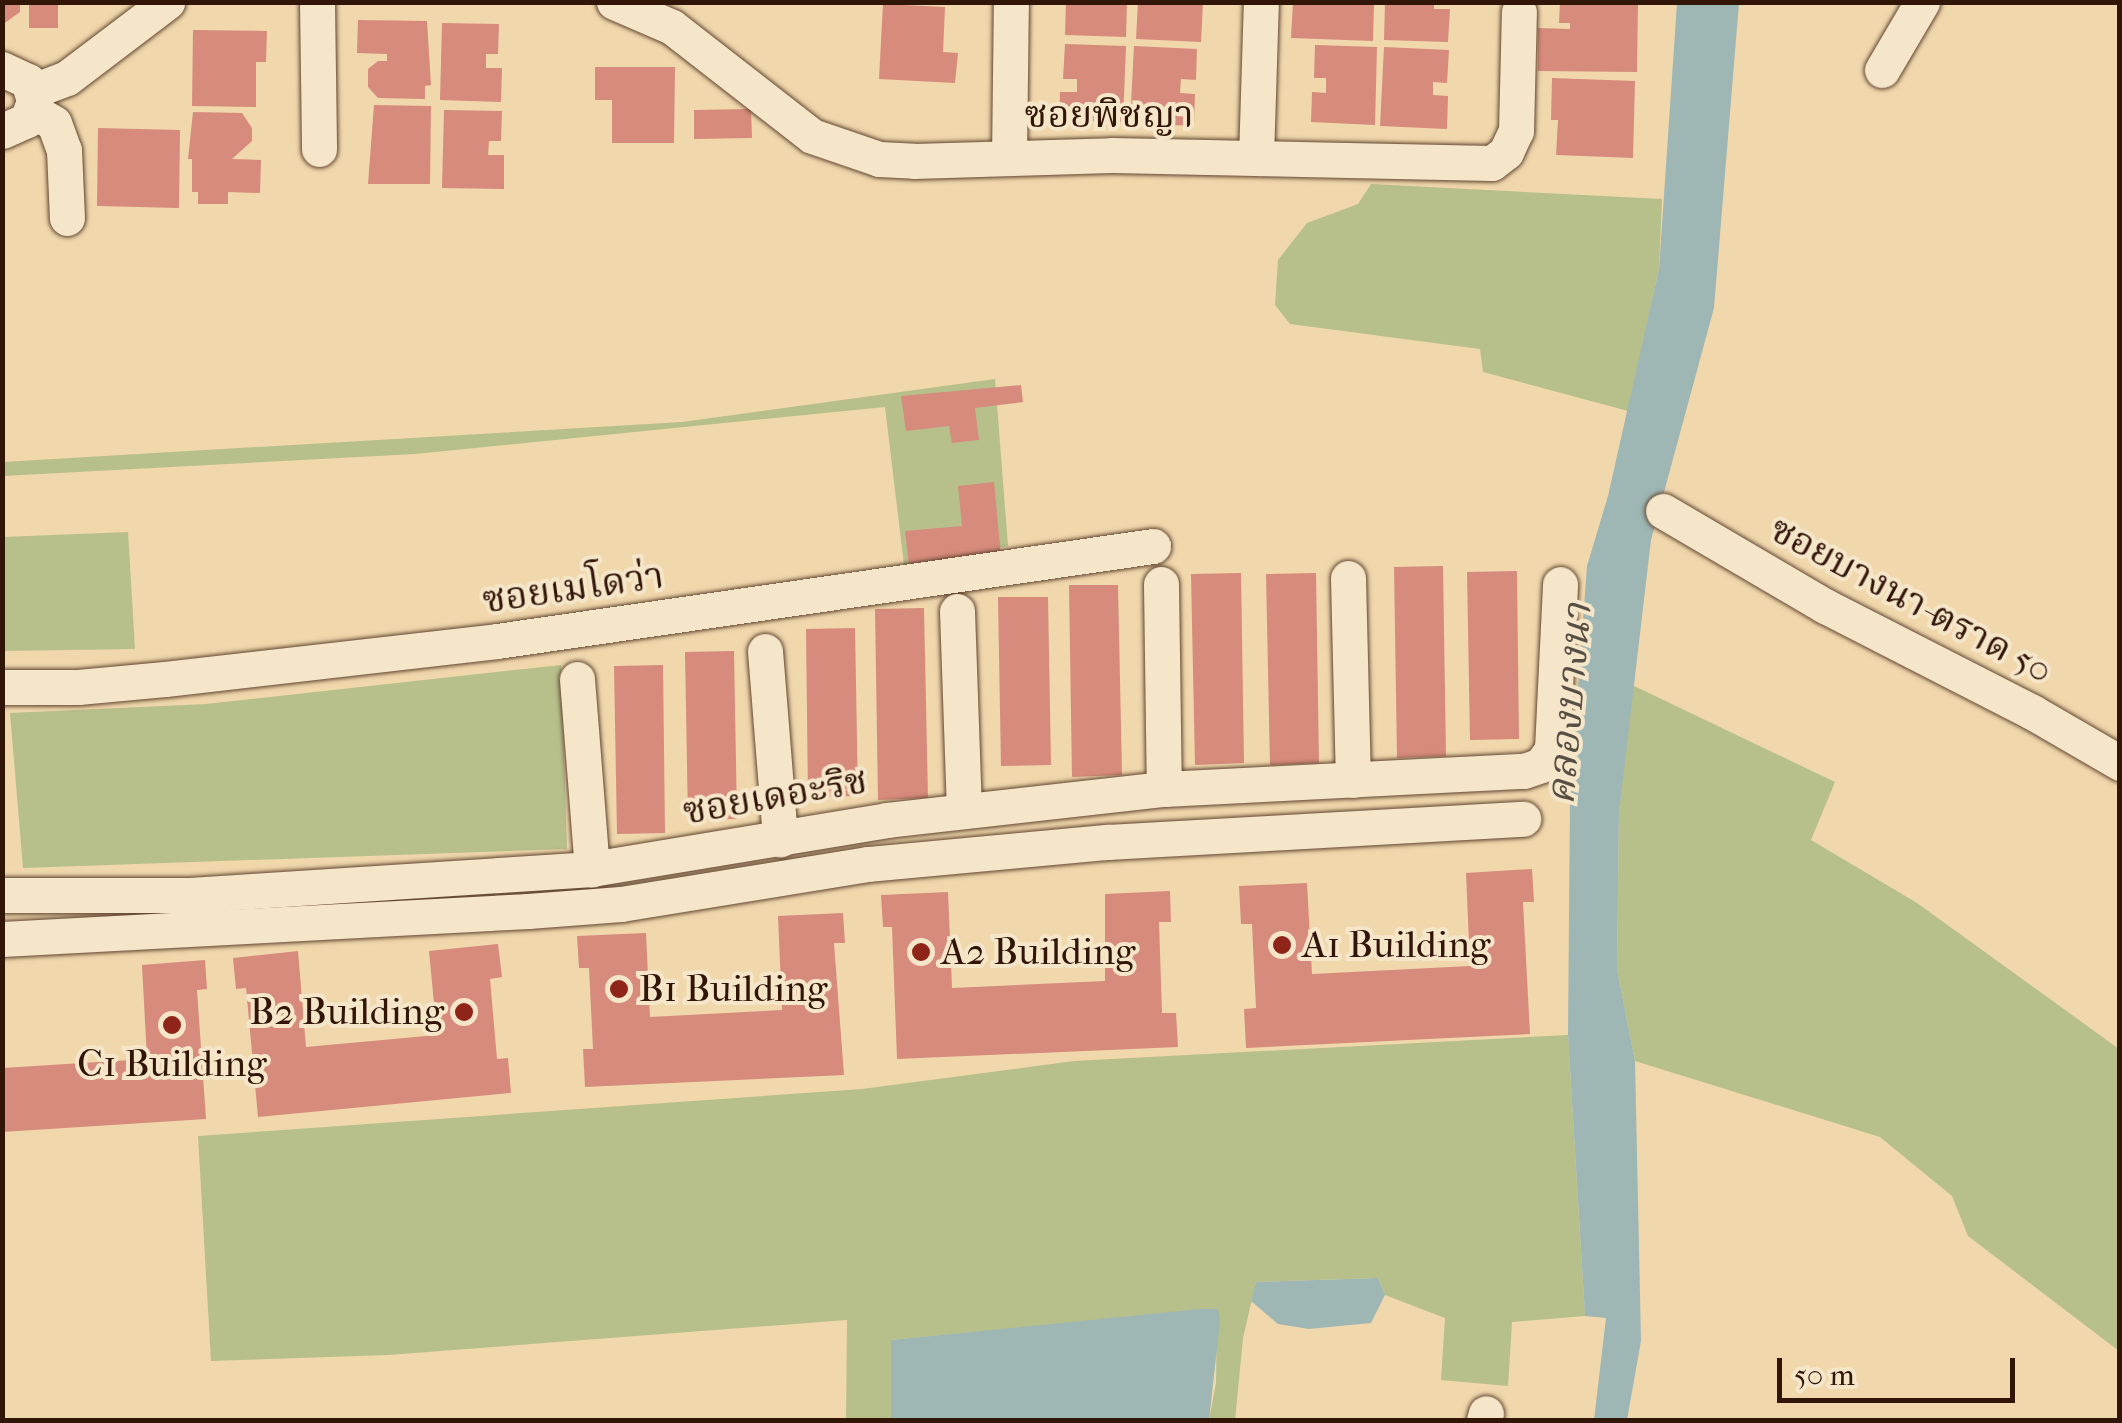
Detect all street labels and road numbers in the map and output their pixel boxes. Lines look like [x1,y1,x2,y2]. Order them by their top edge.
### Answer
street label: ซอยพิชญา [1024,92,1194,138]
street label: ซอยบางนา-ตราด 50 [1762,506,2060,694]
street label: ซอยเมโดว่า [479,553,667,623]
street label: ซอยเดอะริช [679,757,871,835]

